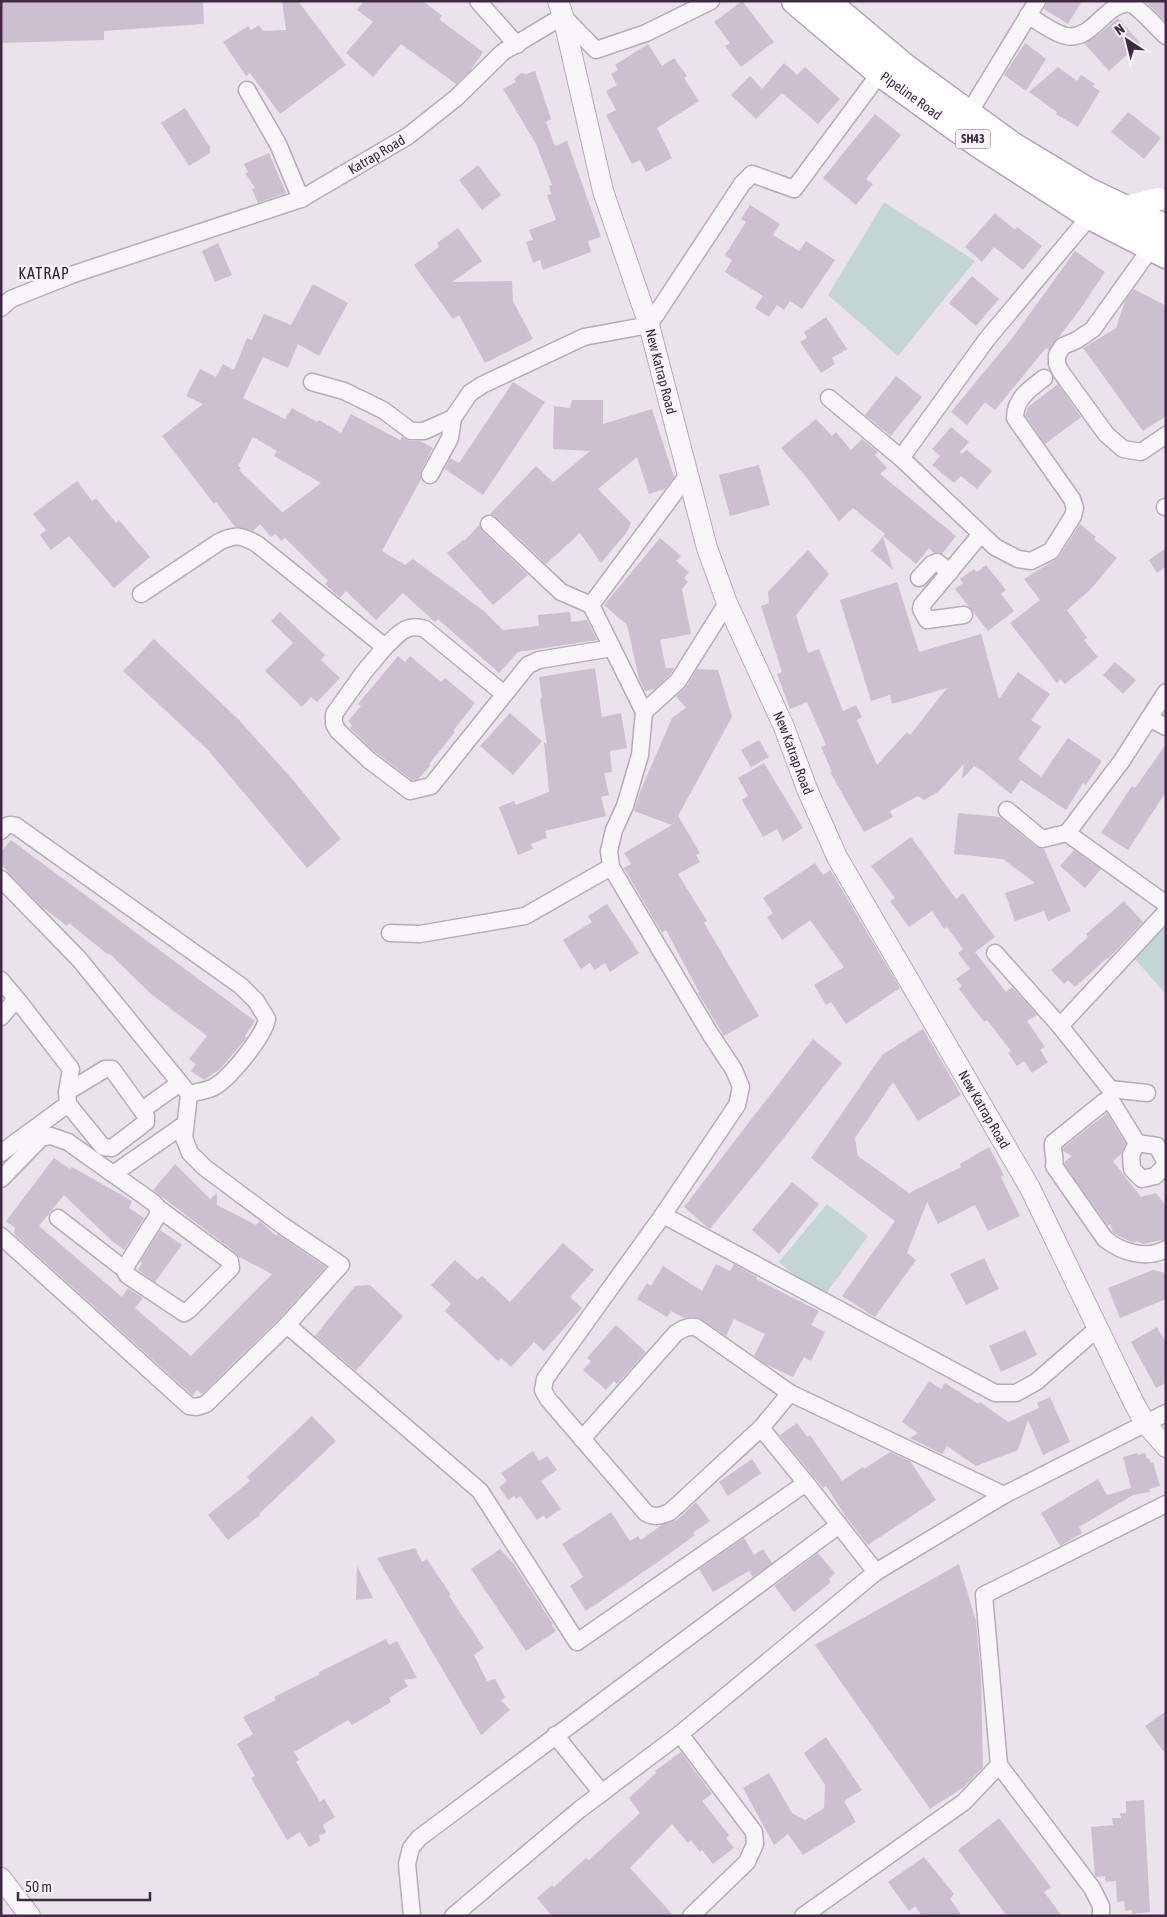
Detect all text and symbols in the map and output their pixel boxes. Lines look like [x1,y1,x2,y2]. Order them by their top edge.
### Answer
north arrow [1102,15,1152,65]
text: N [1112,20,1128,38]
street label: Pipeline Road [878,68,945,123]
road number: SH43 [956,130,990,148]
street label: Katrap Road [345,132,408,177]
district label: KATRAP [18,264,70,282]
street label: New Katrap Road [642,327,680,416]
street label: New Katrap Road [770,709,816,797]
street label: New Katrap Road [955,1067,1013,1151]
scale bar [18,1870,150,1902]
text: 50 m [25,1878,52,1895]

